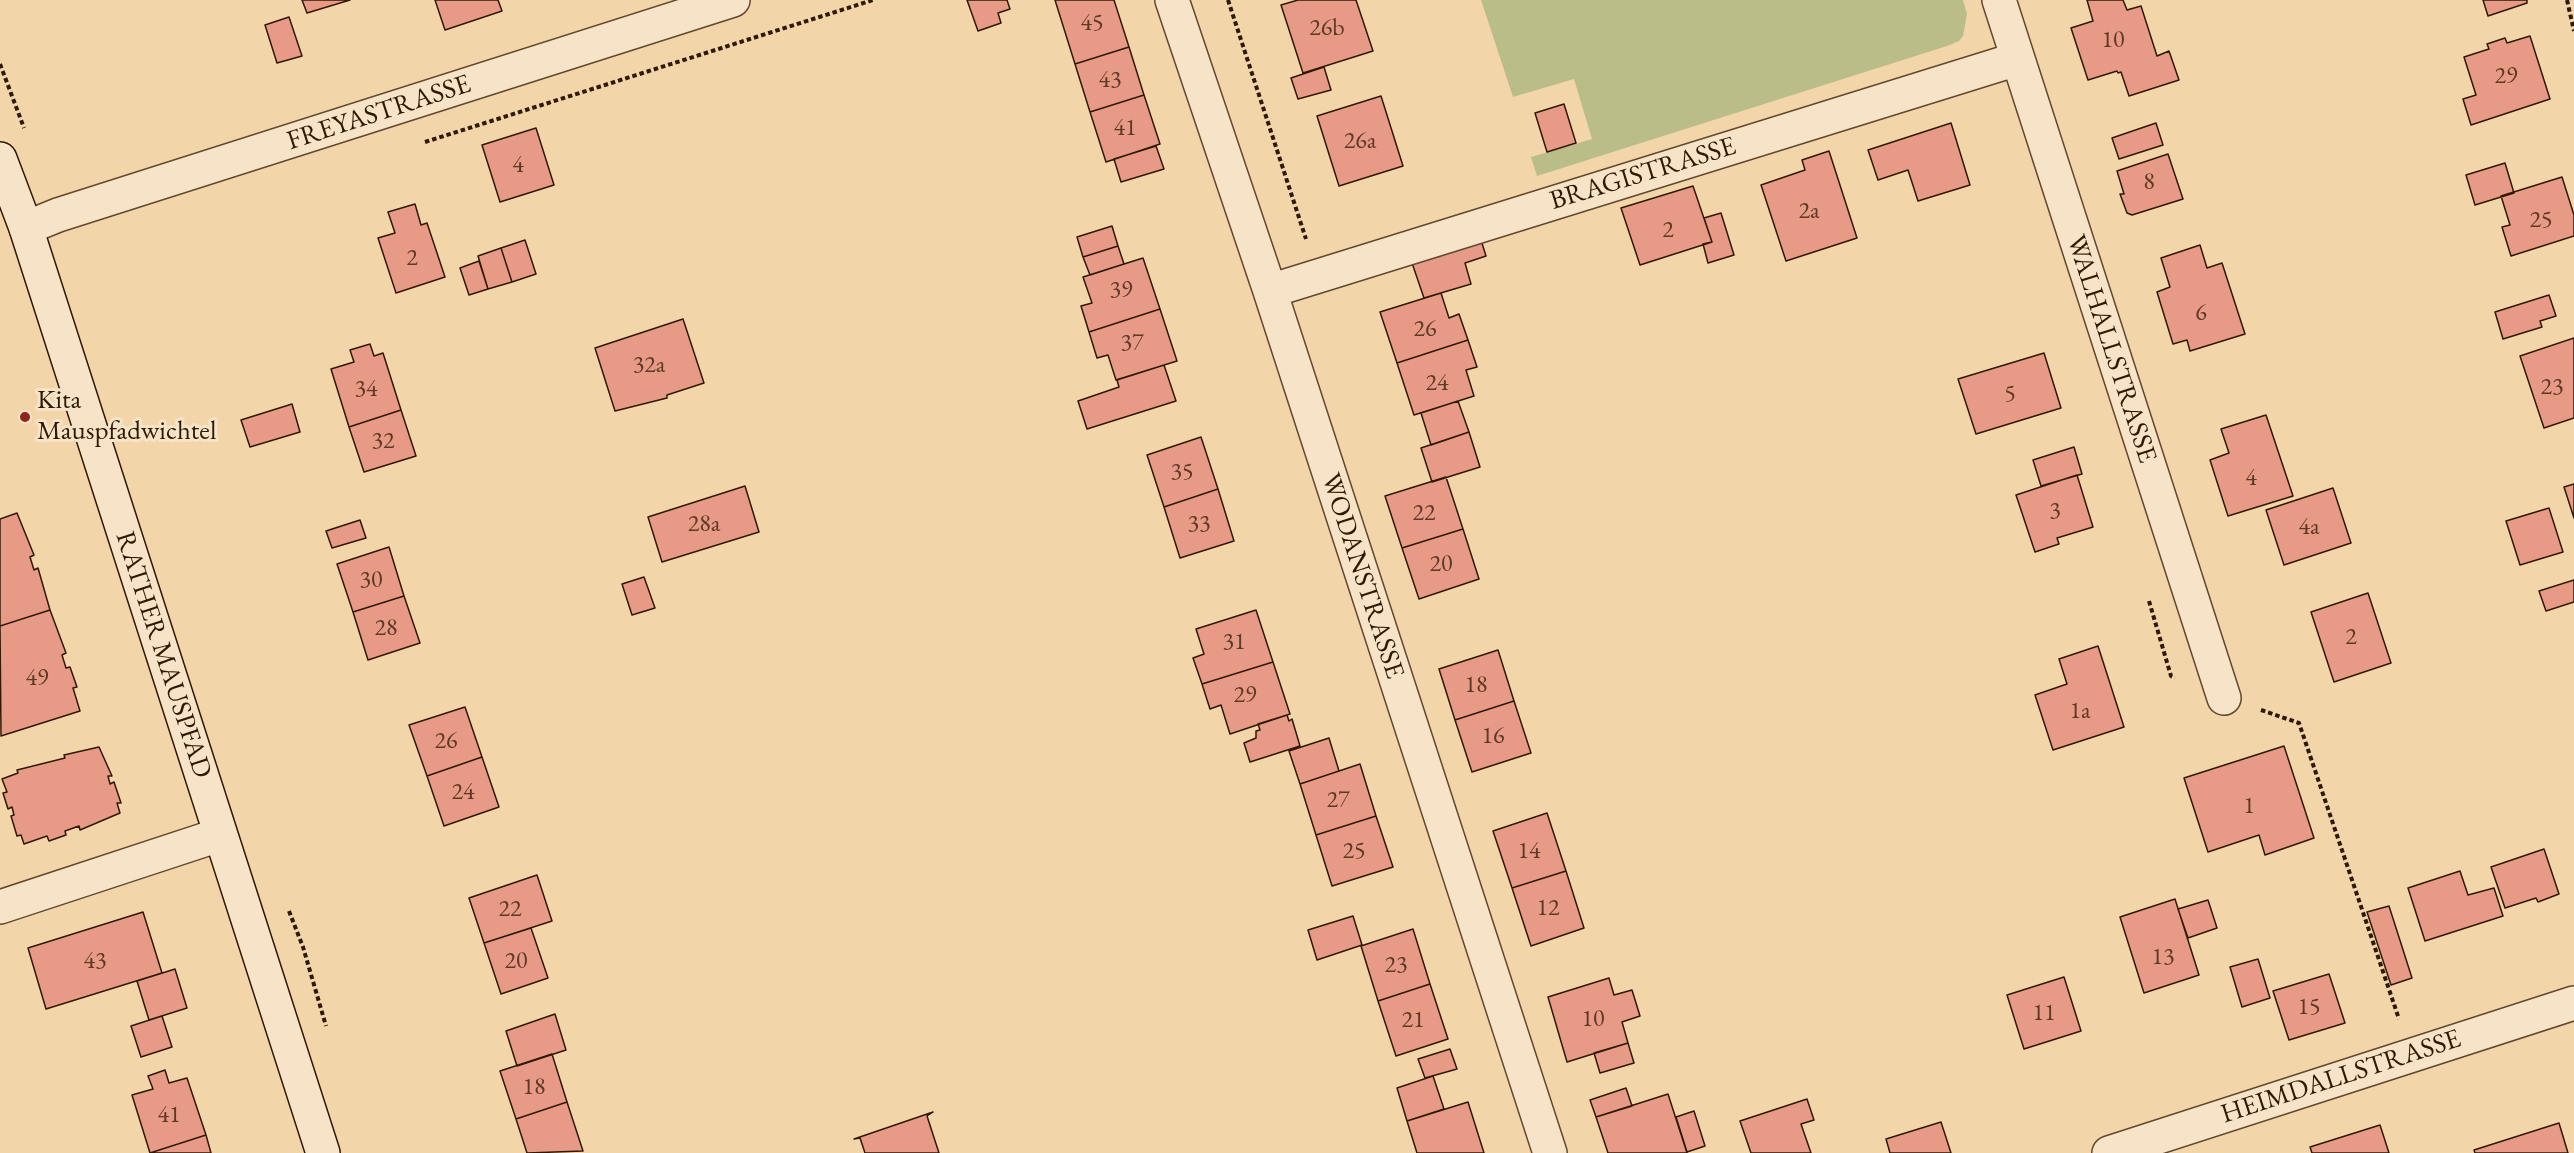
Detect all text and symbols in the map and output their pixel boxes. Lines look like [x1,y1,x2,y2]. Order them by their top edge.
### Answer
house number: 45 [1080,9,1104,37]
house number: 26b [1309,14,1345,42]
house number: 10 [2101,26,2125,54]
house number: 29 [2494,62,2518,90]
house number: 43 [1098,66,1122,94]
street label: FREYASTRASSE [283,68,475,158]
house number: 41 [1113,114,1137,142]
house number: 26a [1344,127,1376,155]
street label: BRAGISTRASSE [1546,130,1740,218]
house number: 4 [512,151,524,179]
house number: 8 [2143,168,2155,196]
house number: 2a [1798,197,1820,225]
house number: 25 [2529,206,2553,234]
house number: 2 [1662,216,1674,244]
street label: WALHALLSTRASSE [2059,231,2163,467]
house number: 2 [406,244,418,272]
house number: 39 [1109,276,1133,304]
house number: 6 [2195,299,2207,327]
house number: 26 [1413,315,1437,343]
house number: 37 [1120,329,1144,357]
house number: 32a [633,351,665,379]
house number: 24 [1425,369,1449,397]
house number: 23 [2540,373,2564,401]
house number: 34 [354,375,378,403]
house number: 5 [2004,380,2016,408]
place label: Kita Mauspfadwichtel [37,385,216,448]
marker: Kita Mauspfadwichtel [18,410,32,424]
house number: 32 [371,427,395,455]
house number: 35 [1170,458,1194,486]
house number: 4 [2245,464,2257,492]
street label: WODANSTRASSE [1314,469,1410,683]
house number: 3 [2049,497,2061,525]
house number: 22 [1412,499,1436,527]
house number: 28a [688,510,720,538]
house number: 33 [1187,510,1211,538]
house number: 4a [2298,513,2320,541]
street label: RATHER MAUSPFAD [108,528,218,782]
house number: 20 [1429,550,1453,578]
house number: 30 [359,566,383,594]
house number: 28 [374,614,398,642]
house number: 2 [2345,623,2357,651]
house number: 31 [1222,628,1246,656]
house number: 49 [25,664,49,692]
house number: 18 [1464,671,1488,699]
house number: 29 [1233,681,1257,709]
house number: 1a [2069,697,2091,725]
house number: 16 [1481,722,1505,750]
house number: 26 [434,727,458,755]
house number: 24 [451,778,475,806]
house number: 27 [1326,786,1350,814]
house number: 1 [2243,792,2255,820]
house number: 25 [1342,837,1366,865]
house number: 14 [1517,837,1541,865]
house number: 12 [1536,894,1560,922]
house number: 22 [498,895,522,923]
house number: 13 [2151,943,2175,971]
house number: 43 [83,947,107,975]
house number: 20 [504,947,528,975]
house number: 23 [1384,951,1408,979]
house number: 15 [2297,993,2321,1021]
house number: 11 [2032,999,2056,1027]
house number: 10 [1581,1005,1605,1033]
house number: 21 [1401,1006,1425,1034]
street label: HEIMDALLSTRASSE [2217,1023,2465,1131]
house number: 18 [522,1073,546,1101]
house number: 41 [157,1101,181,1129]

